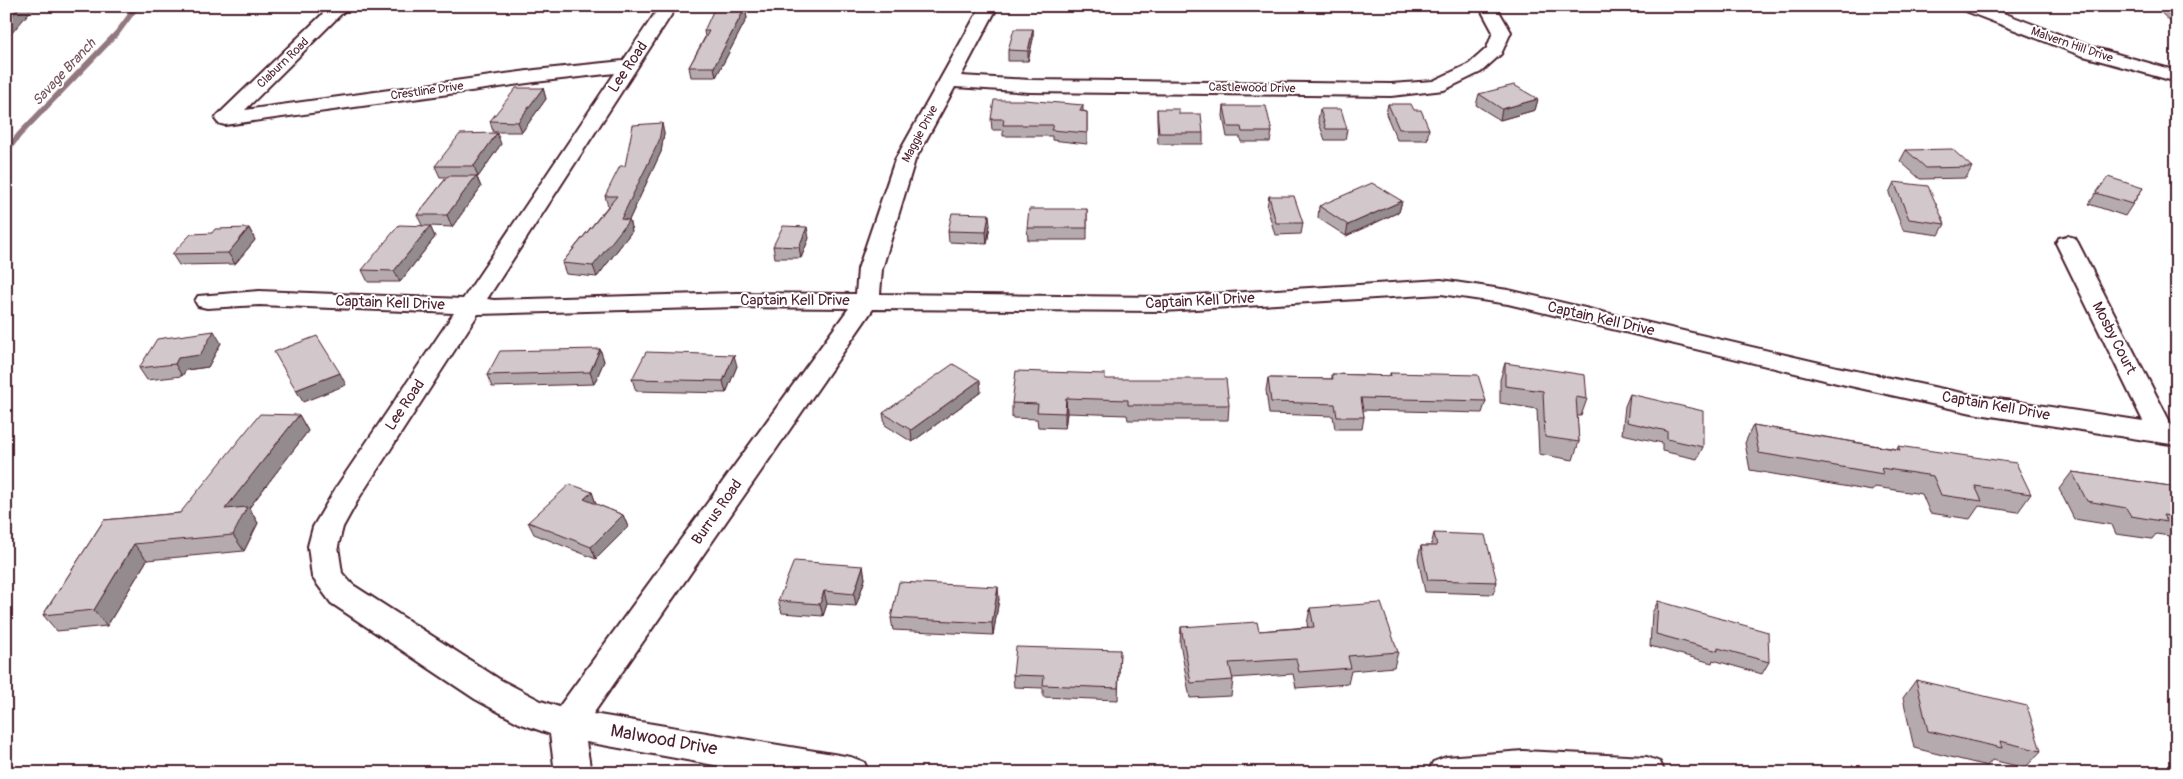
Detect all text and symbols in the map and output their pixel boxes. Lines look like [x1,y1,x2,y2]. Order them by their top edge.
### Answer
street label: Malvern Hill Drive [2029,24,2115,66]
water label: Savage Branch [29,34,100,109]
street label: Claburn Road [254,34,312,91]
street label: Lee Road [604,38,652,96]
street label: Crestline Drive [390,78,464,104]
street label: Castlewood Drive [1208,80,1296,96]
street label: Maggie Drive [899,103,941,165]
street label: Captain Kell Drive [1145,289,1256,313]
street label: Captain Kell Drive [740,291,850,310]
street label: Captain Kell Drive [335,292,446,314]
street label: Captain Kell Drive [1546,297,1657,341]
street label: Mosby Court [2088,299,2141,378]
street label: Lee Road [381,376,429,434]
street label: Captain Kell Drive [1940,387,2052,425]
street label: Burrus Road [688,476,746,548]
street label: Malwood Drive [609,719,719,761]

